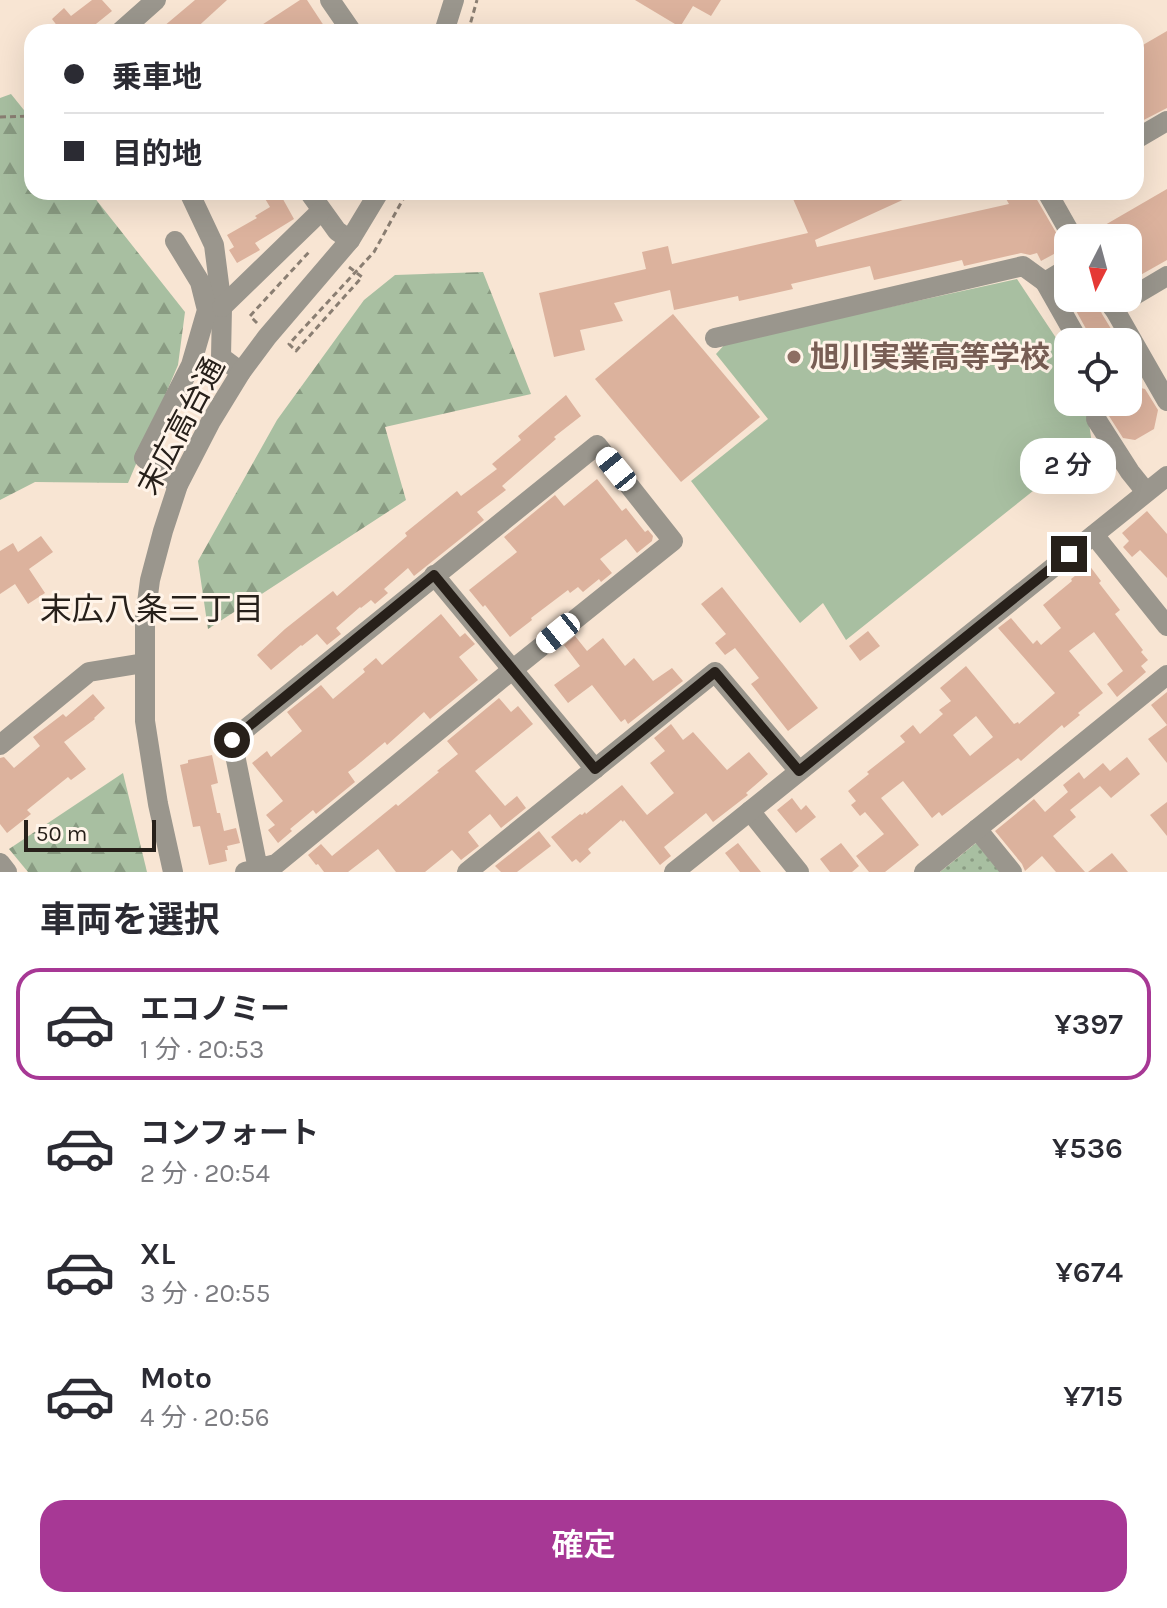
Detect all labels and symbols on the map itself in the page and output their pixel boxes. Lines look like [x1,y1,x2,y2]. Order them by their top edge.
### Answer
north arrow [1054,224,1142,312]
place label: 旭川実業高等学校 [810,339,1050,375]
marker: 旭川実業高等学校 [785,348,803,366]
street label: 末広高台通 [130,351,232,501]
callout: 2 分 [1021,438,1117,494]
car [592,443,640,495]
route end [1051,536,1087,572]
district label: 末広八条三丁目 [40,591,264,628]
car [532,609,584,657]
route start [214,722,250,758]
scale bar [24,816,156,852]

